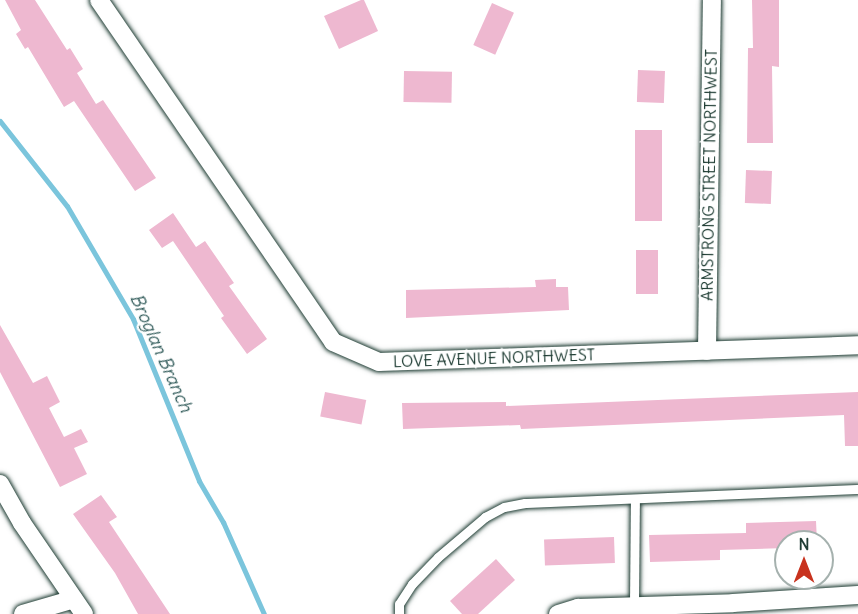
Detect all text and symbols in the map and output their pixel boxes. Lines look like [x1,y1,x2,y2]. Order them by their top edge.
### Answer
street label: ARMSTRONG STREET NORTHWEST [697,49,721,301]
water label: Broglan Branch [125,290,197,416]
street label: LOVE AVENUE NORTHWEST [393,345,595,371]
north arrow [774,530,834,590]
text: N [798,534,810,554]

